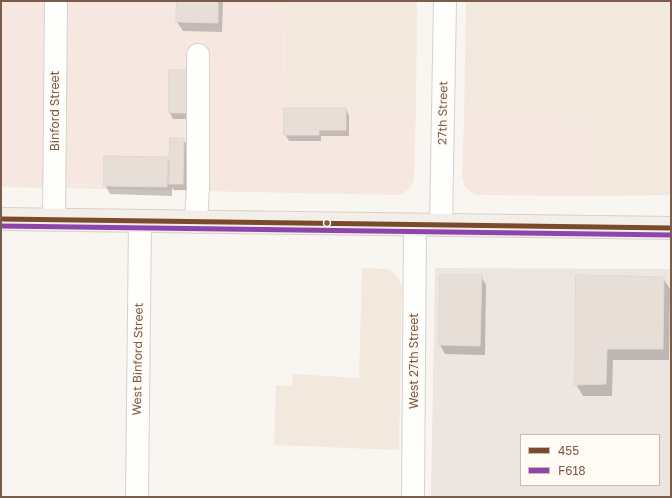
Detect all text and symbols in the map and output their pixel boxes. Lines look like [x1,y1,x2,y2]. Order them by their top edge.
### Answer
street label: Binford Street [48,71,62,151]
street label: 27th Street [435,81,451,145]
unlabelled marker [322,218,332,228]
street label: West Binford Street [130,303,146,415]
street label: West 27th Street [407,313,421,409]
legend [520,434,660,486]
text: 455 [558,443,579,458]
text: F618 [558,463,586,478]

